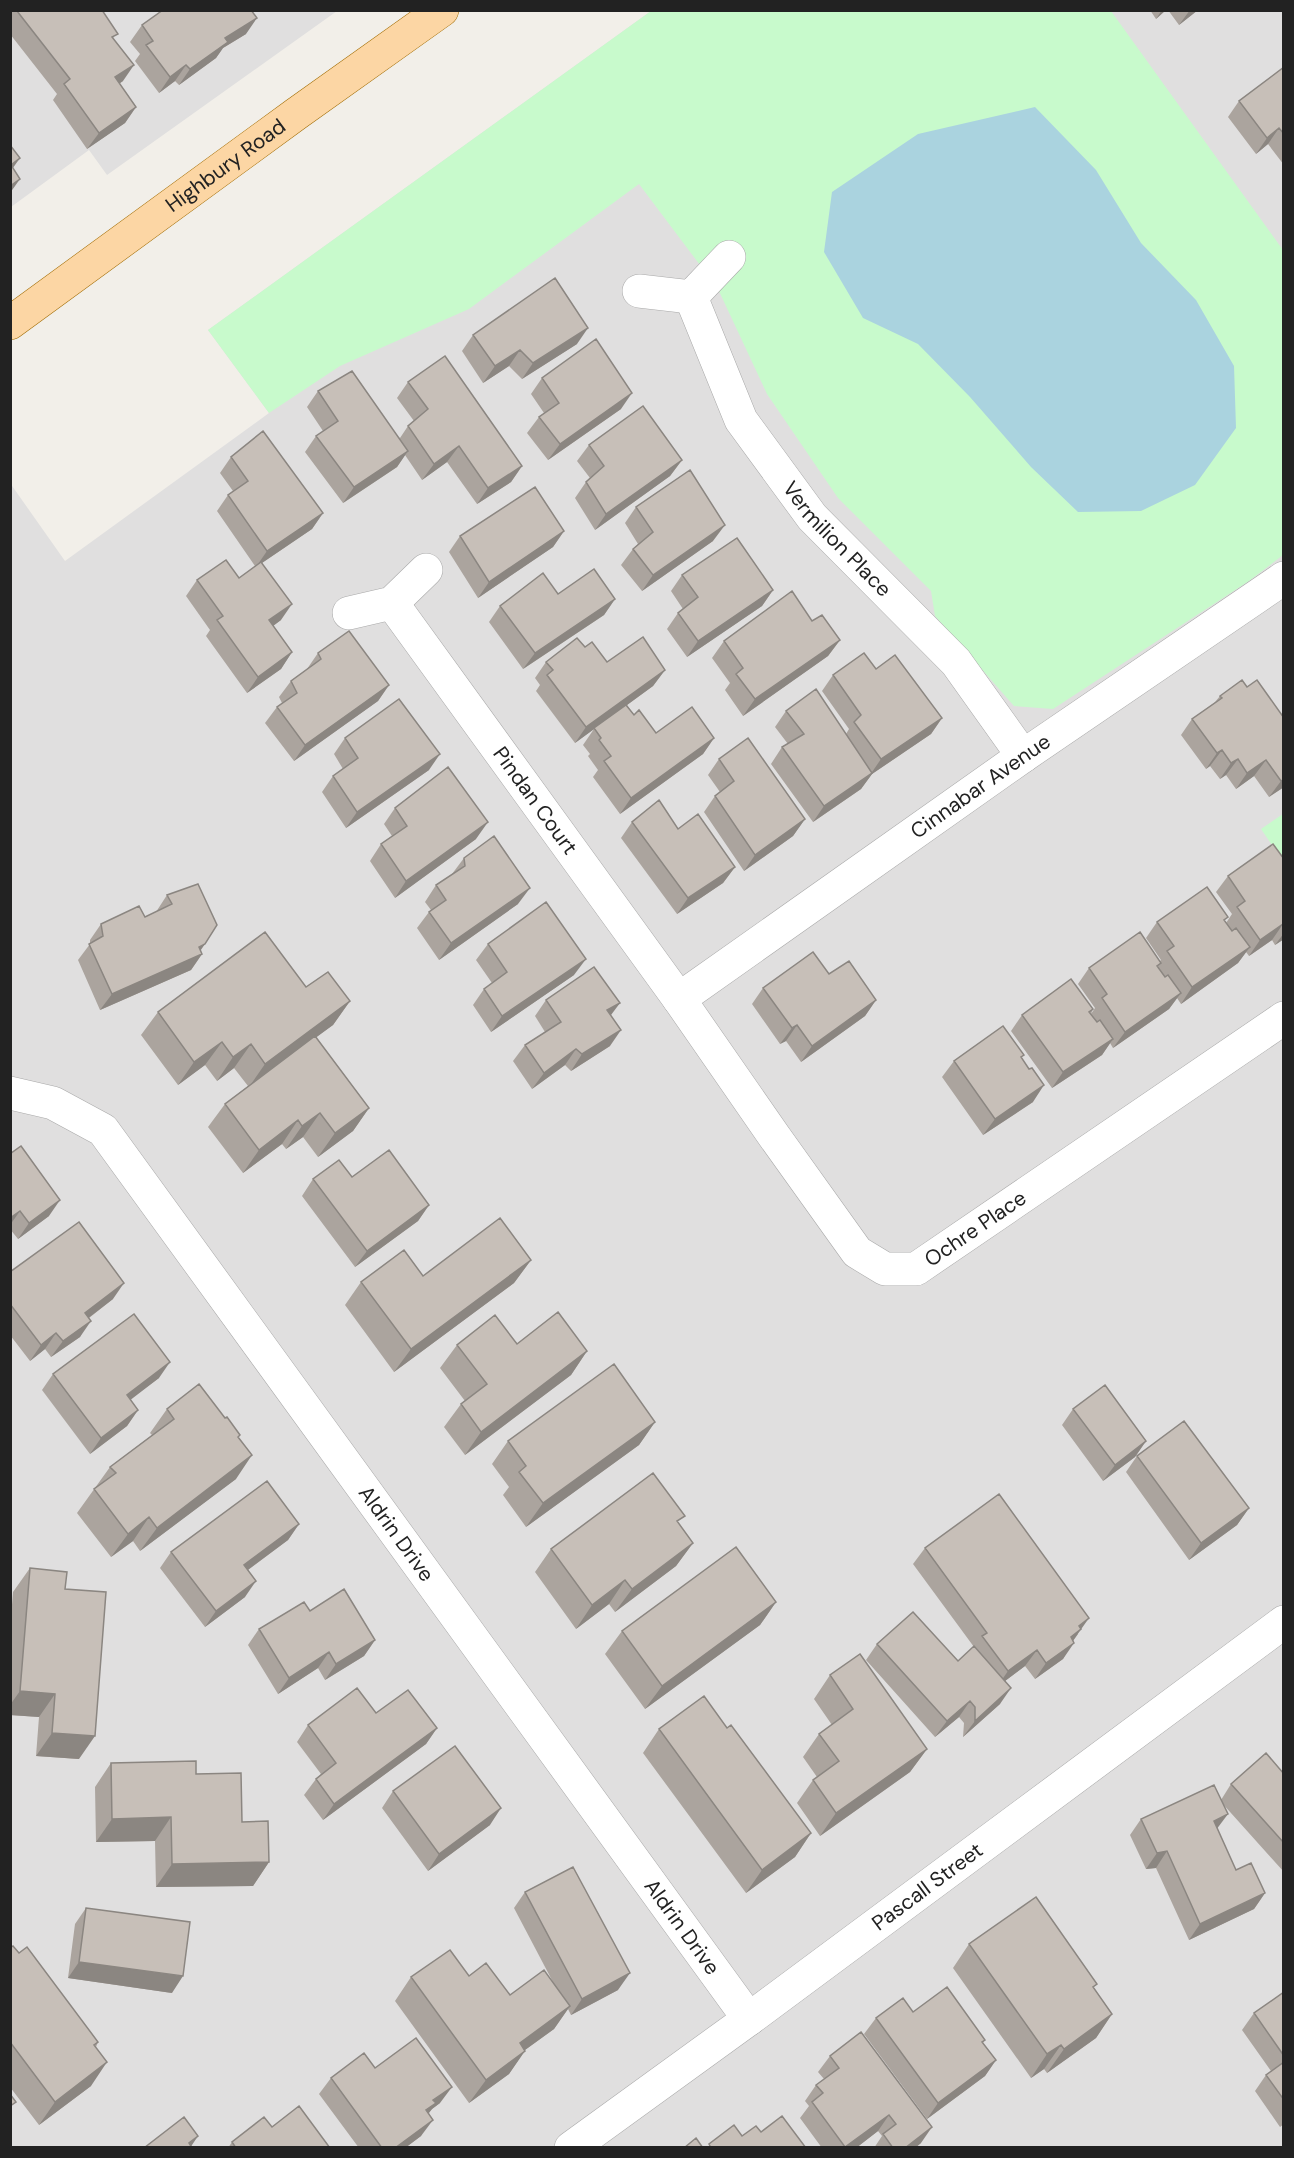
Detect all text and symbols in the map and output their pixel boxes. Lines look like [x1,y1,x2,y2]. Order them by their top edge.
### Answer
street label: Highbury Road [160,112,291,219]
street label: Vermilion Place [776,476,897,603]
street label: Cinnabar Avenue [905,727,1056,845]
street label: Pindan Court [487,741,584,860]
street label: Ochre Place [919,1184,1032,1273]
street label: Aldrin Drive [352,1480,441,1587]
street label: Pascall Street [866,1836,989,1937]
street label: Aldrin Drive [638,1873,726,1980]

